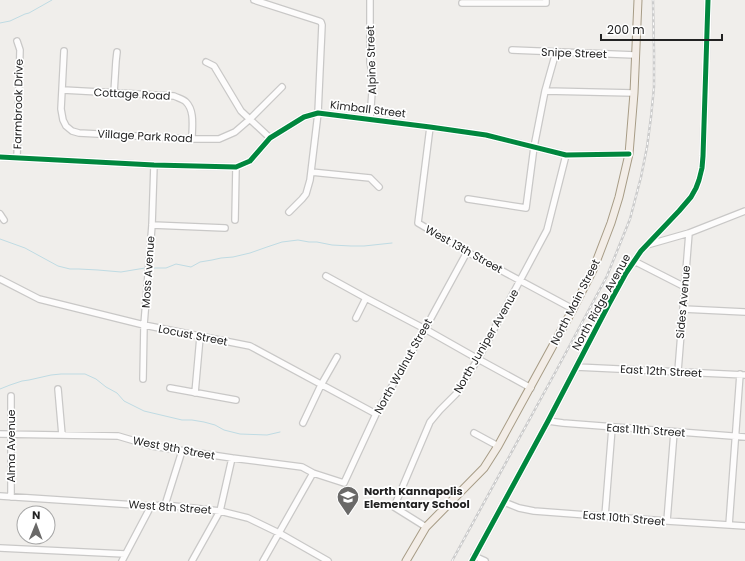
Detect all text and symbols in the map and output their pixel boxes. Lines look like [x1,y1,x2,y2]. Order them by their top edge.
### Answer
scale bar [601,16,722,42]
text: 200 m [607,21,645,38]
street label: Alpine Street [362,25,380,95]
street label: Snipe Street [541,44,607,62]
street label: Farmbrook Drive [9,59,27,149]
street label: Cottage Road [93,84,171,104]
street label: Kimball Street [329,96,407,122]
street label: Village Park Road [97,126,193,146]
street label: West 13th Street [422,221,506,277]
street label: Moss Avenue [137,235,159,309]
street label: North Ridge Avenue [568,251,634,353]
street label: North Main Street [546,256,604,348]
street label: Sides Avenue [672,265,694,339]
street label: North Juniper Avenue [450,286,523,396]
street label: North Walnut Street [370,315,436,417]
street label: Locust Street [157,320,229,350]
street label: East 12th Street [620,361,702,381]
street label: Alma Avenue [3,409,19,483]
street label: East 11th Street [606,419,686,441]
street label: West 9th Street [132,432,216,464]
place label: North Kannapolis Elementary School [364,483,470,512]
school or university icon: North Kannapolis Elementary School [335,484,361,517]
street label: West 8th Street [128,496,212,518]
north arrow [16,505,56,545]
street label: East 10th Street [582,506,666,530]
text: N [32,507,40,523]

